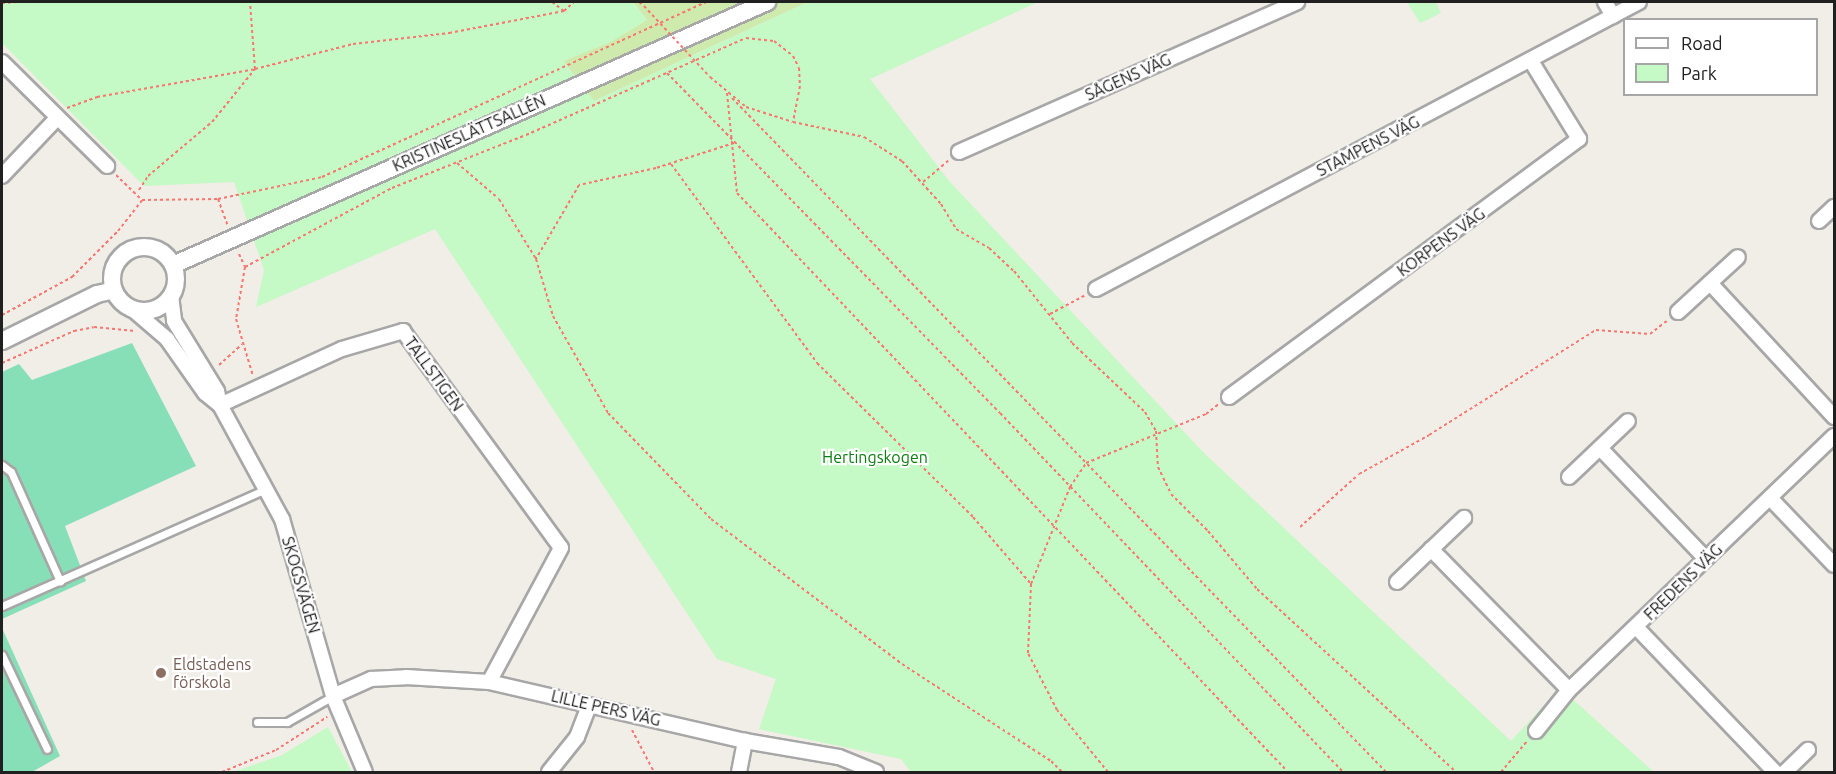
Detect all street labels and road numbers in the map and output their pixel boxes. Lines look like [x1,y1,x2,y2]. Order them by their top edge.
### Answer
street label: SÅGENS VÄG [1082,50,1174,104]
street label: KRISTINESLÄTTSALLÉN [389,91,549,175]
street label: STAMPENS VÄG [1313,112,1423,180]
street label: KORPENS VÄG [1393,204,1489,280]
street label: TALLSTIGEN [401,333,467,415]
street label: SKOGSVÄGEN [278,534,324,636]
street label: FREDENS VÄG [1640,540,1726,624]
street label: LILLE PERS VÄG [549,686,663,730]

